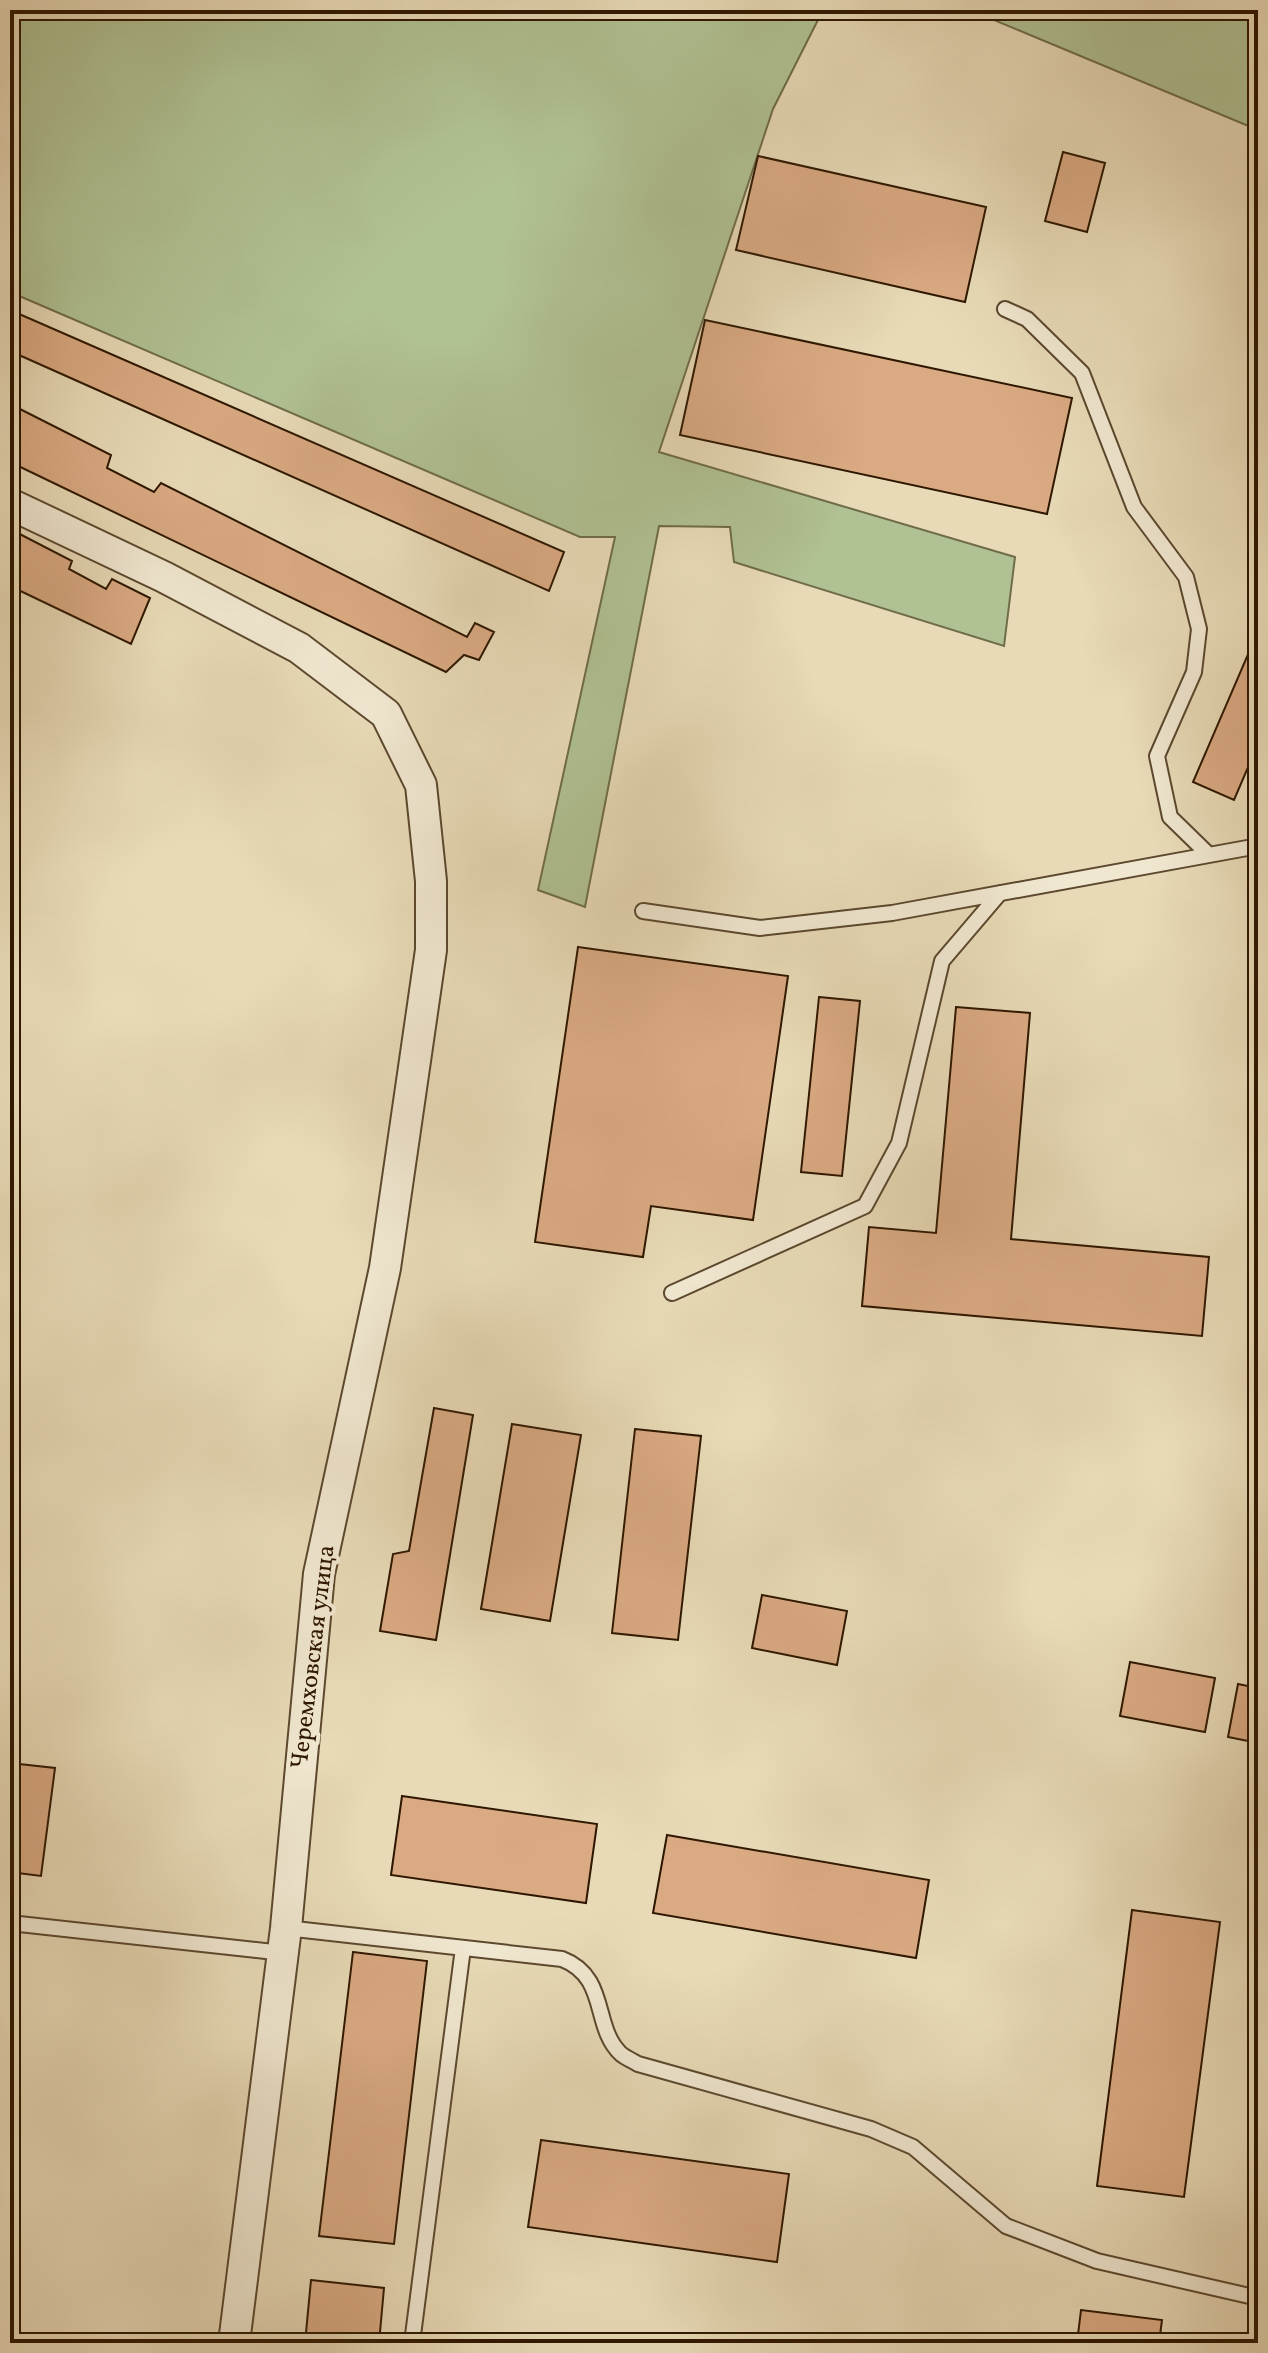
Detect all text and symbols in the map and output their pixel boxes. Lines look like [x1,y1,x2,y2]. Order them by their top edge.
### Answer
street label: Черемховская улица [283,1543,345,1771]

